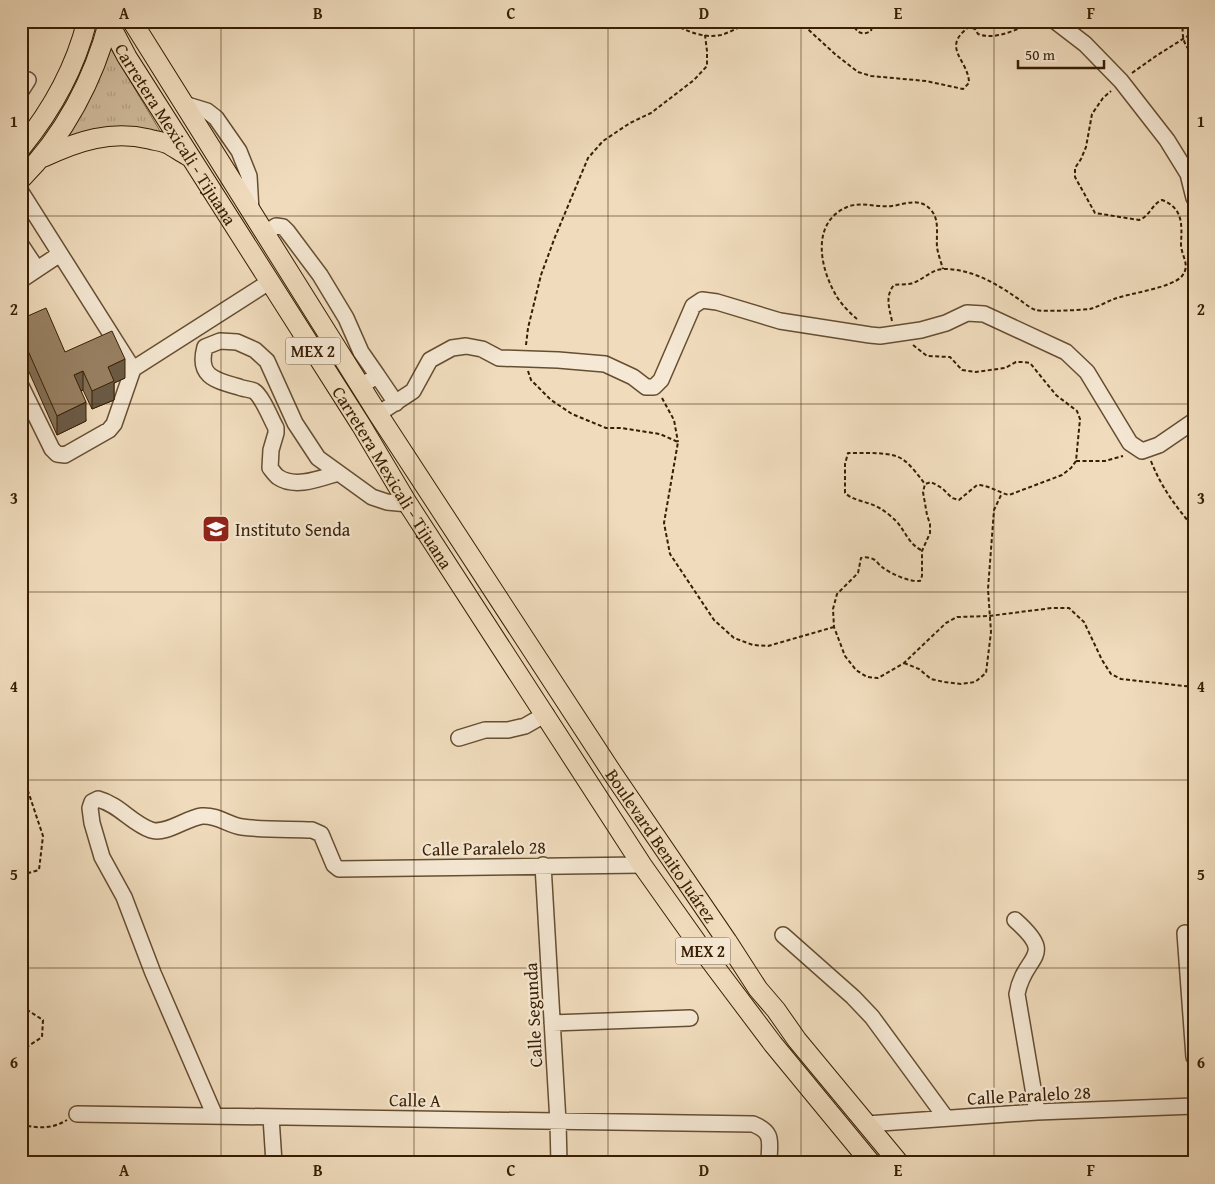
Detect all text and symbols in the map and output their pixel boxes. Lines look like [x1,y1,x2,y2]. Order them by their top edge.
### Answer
text: A [119,1,130,25]
text: B [313,1,323,25]
text: C [506,1,516,25]
text: D [699,1,709,25]
text: E [894,1,903,25]
text: F [1087,1,1095,25]
street label: Carretera Mexicali - Tijuana [108,38,244,231]
scale bar [1018,38,1104,70]
text: 50 m [1025,44,1056,65]
text: 1 [10,109,18,133]
text: 1 [1197,109,1205,133]
text: 2 [10,297,18,321]
text: 2 [1197,297,1205,321]
road number: MEX 2 [286,338,340,364]
street label: Carretera Mexicali - Tijuana [326,380,460,574]
text: 3 [10,486,18,510]
text: 3 [1197,486,1205,510]
school or university icon: Instituto Senda [201,514,231,544]
place label: Instituto Senda [235,516,351,543]
text: 4 [10,674,18,698]
text: 4 [1197,674,1205,698]
street label: Boulevard Benito Juárez [599,763,724,928]
street label: Calle Paralelo 28 [422,833,546,863]
text: 5 [10,862,18,886]
text: 5 [1197,862,1205,886]
road number: MEX 2 [676,938,730,964]
street label: Calle Segunda [517,961,549,1068]
text: 6 [10,1050,18,1074]
text: 6 [1197,1050,1205,1074]
street label: Calle Paralelo 28 [966,1078,1092,1112]
street label: Calle A [389,1086,441,1114]
text: A [119,1158,130,1182]
text: B [313,1158,323,1182]
text: C [506,1158,516,1182]
text: D [699,1158,709,1182]
text: E [894,1158,903,1182]
text: F [1087,1158,1095,1182]

